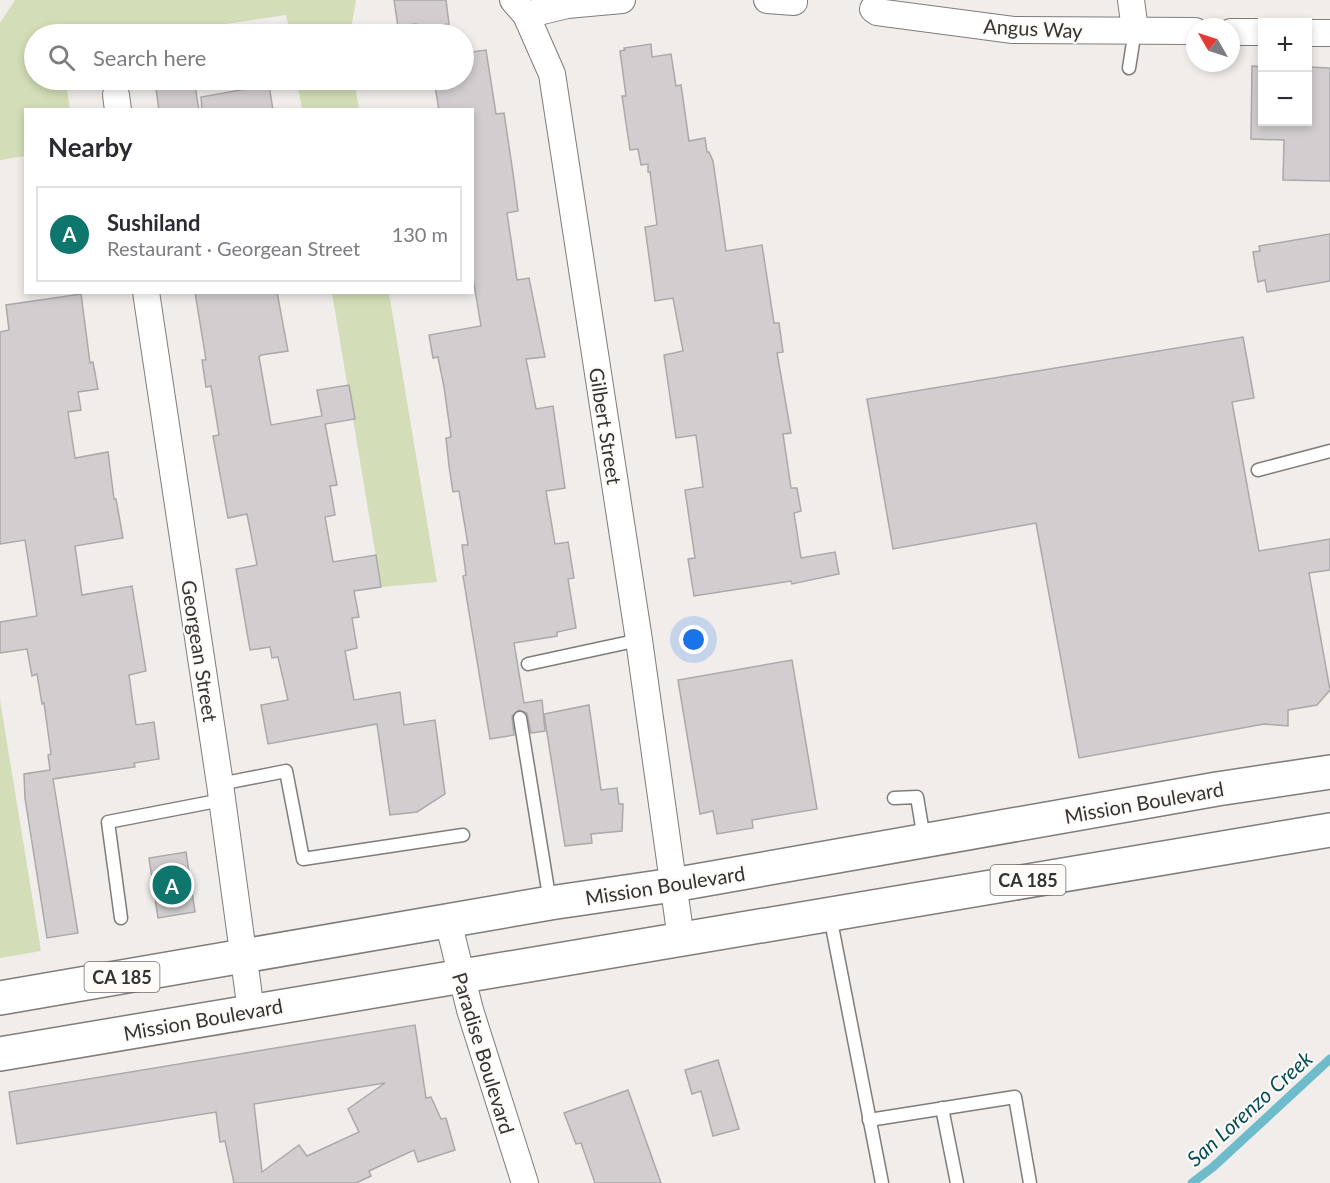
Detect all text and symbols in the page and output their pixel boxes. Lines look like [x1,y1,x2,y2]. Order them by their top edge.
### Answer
street label: Angus Way [983,13,1084,43]
north arrow [1186,18,1240,72]
map controls [1258,18,1312,126]
button: + [1258,18,1312,72]
search box [24,24,474,90]
icon: search [45,41,78,74]
text: Search here [93,44,206,71]
button: − [1258,72,1312,126]
text: Nearby [48,131,133,163]
text: Sushiland [107,209,200,236]
text: A [63,222,76,246]
text: 130 m [392,222,448,246]
text: Restaurant · Georgean Street [107,236,360,260]
street label: Gilbert Street [585,366,627,486]
street label: Georgean Street [177,578,223,724]
your location [679,625,708,654]
street label: Mission Boulevard [1062,776,1226,828]
street label: Mission Boulevard [583,861,747,909]
pin: A [152,862,192,908]
road number: CA 185 [990,865,1066,895]
road number: CA 185 [84,962,160,992]
street label: Paradise Boulevard [448,969,520,1137]
street label: Mission Boulevard [121,993,285,1045]
water label: San Lorenzo Creek [1181,1045,1318,1171]

